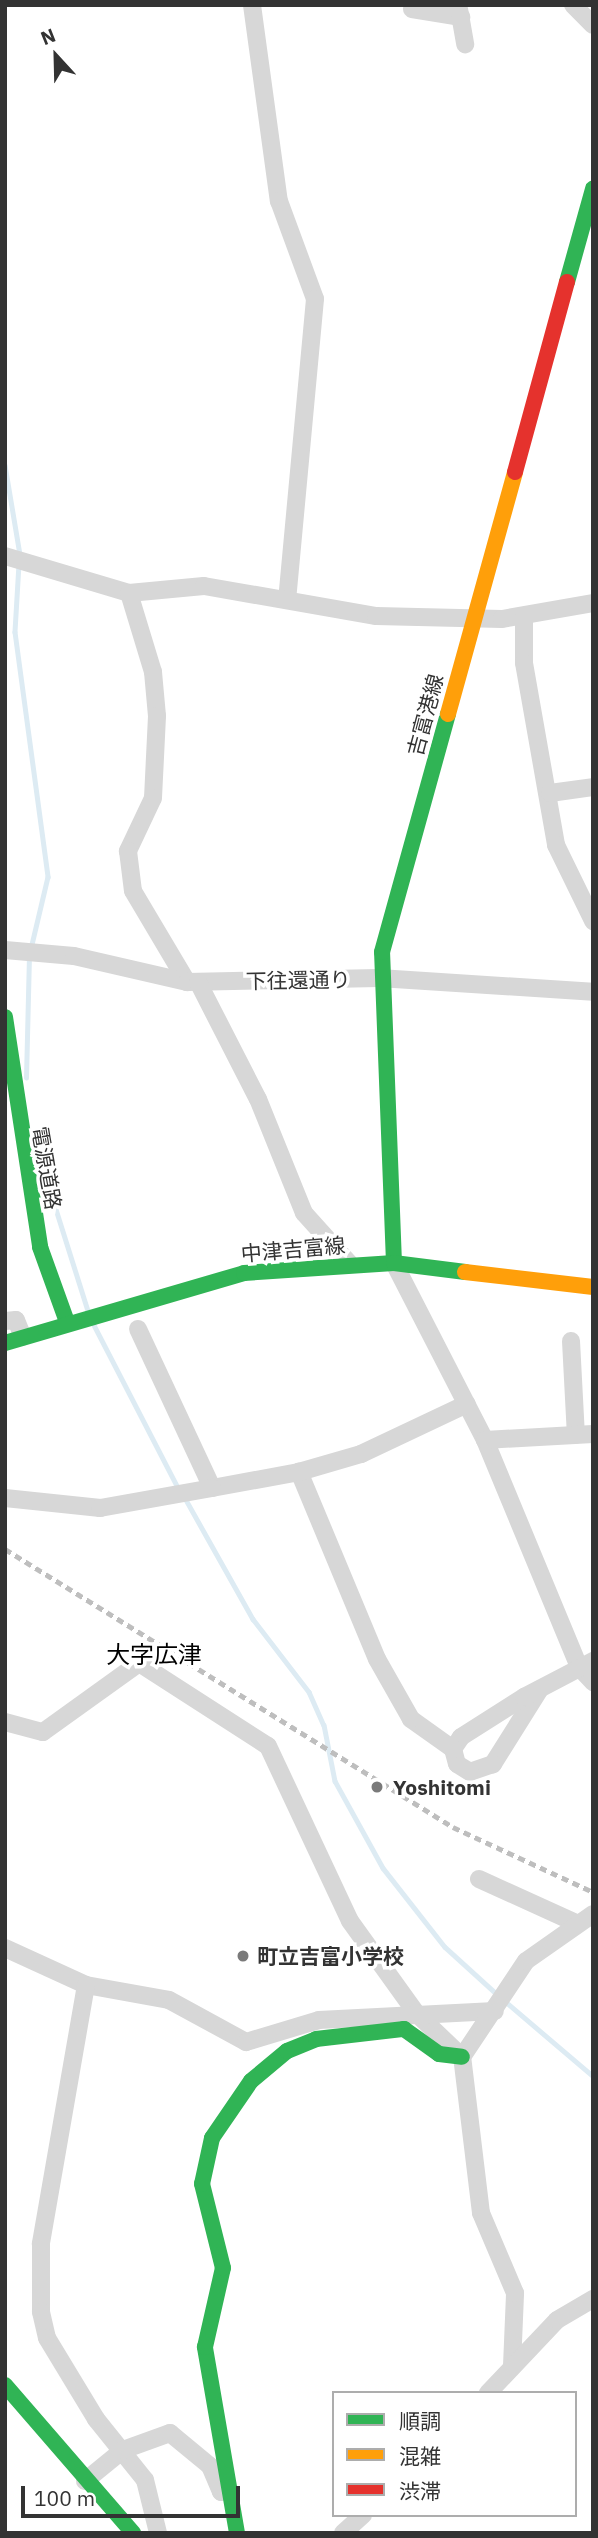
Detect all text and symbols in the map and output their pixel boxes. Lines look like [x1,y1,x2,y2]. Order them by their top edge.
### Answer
north arrow [21,21,91,91]
text: N [37,23,59,50]
street label: 吉富港線 [402,671,448,759]
street label: 下往還通り [245,966,351,994]
street label: 電源道路 [27,1124,67,1212]
street label: 中津吉富線 [240,1232,346,1266]
district label: 大字広津 [106,1641,202,1669]
place label: Yoshitomi [393,1774,491,1800]
marker: Yoshitomi [367,1777,387,1797]
place label: 町立吉富小学校 [257,1943,404,1969]
marker: 町立吉富小学校 [235,1948,251,1964]
legend [332,2391,577,2517]
text: 順調 [399,2407,441,2435]
text: 混雑 [399,2442,441,2470]
scale bar [24,2472,243,2516]
text: 渋滞 [399,2477,441,2505]
text: 100 m [34,2484,95,2512]

